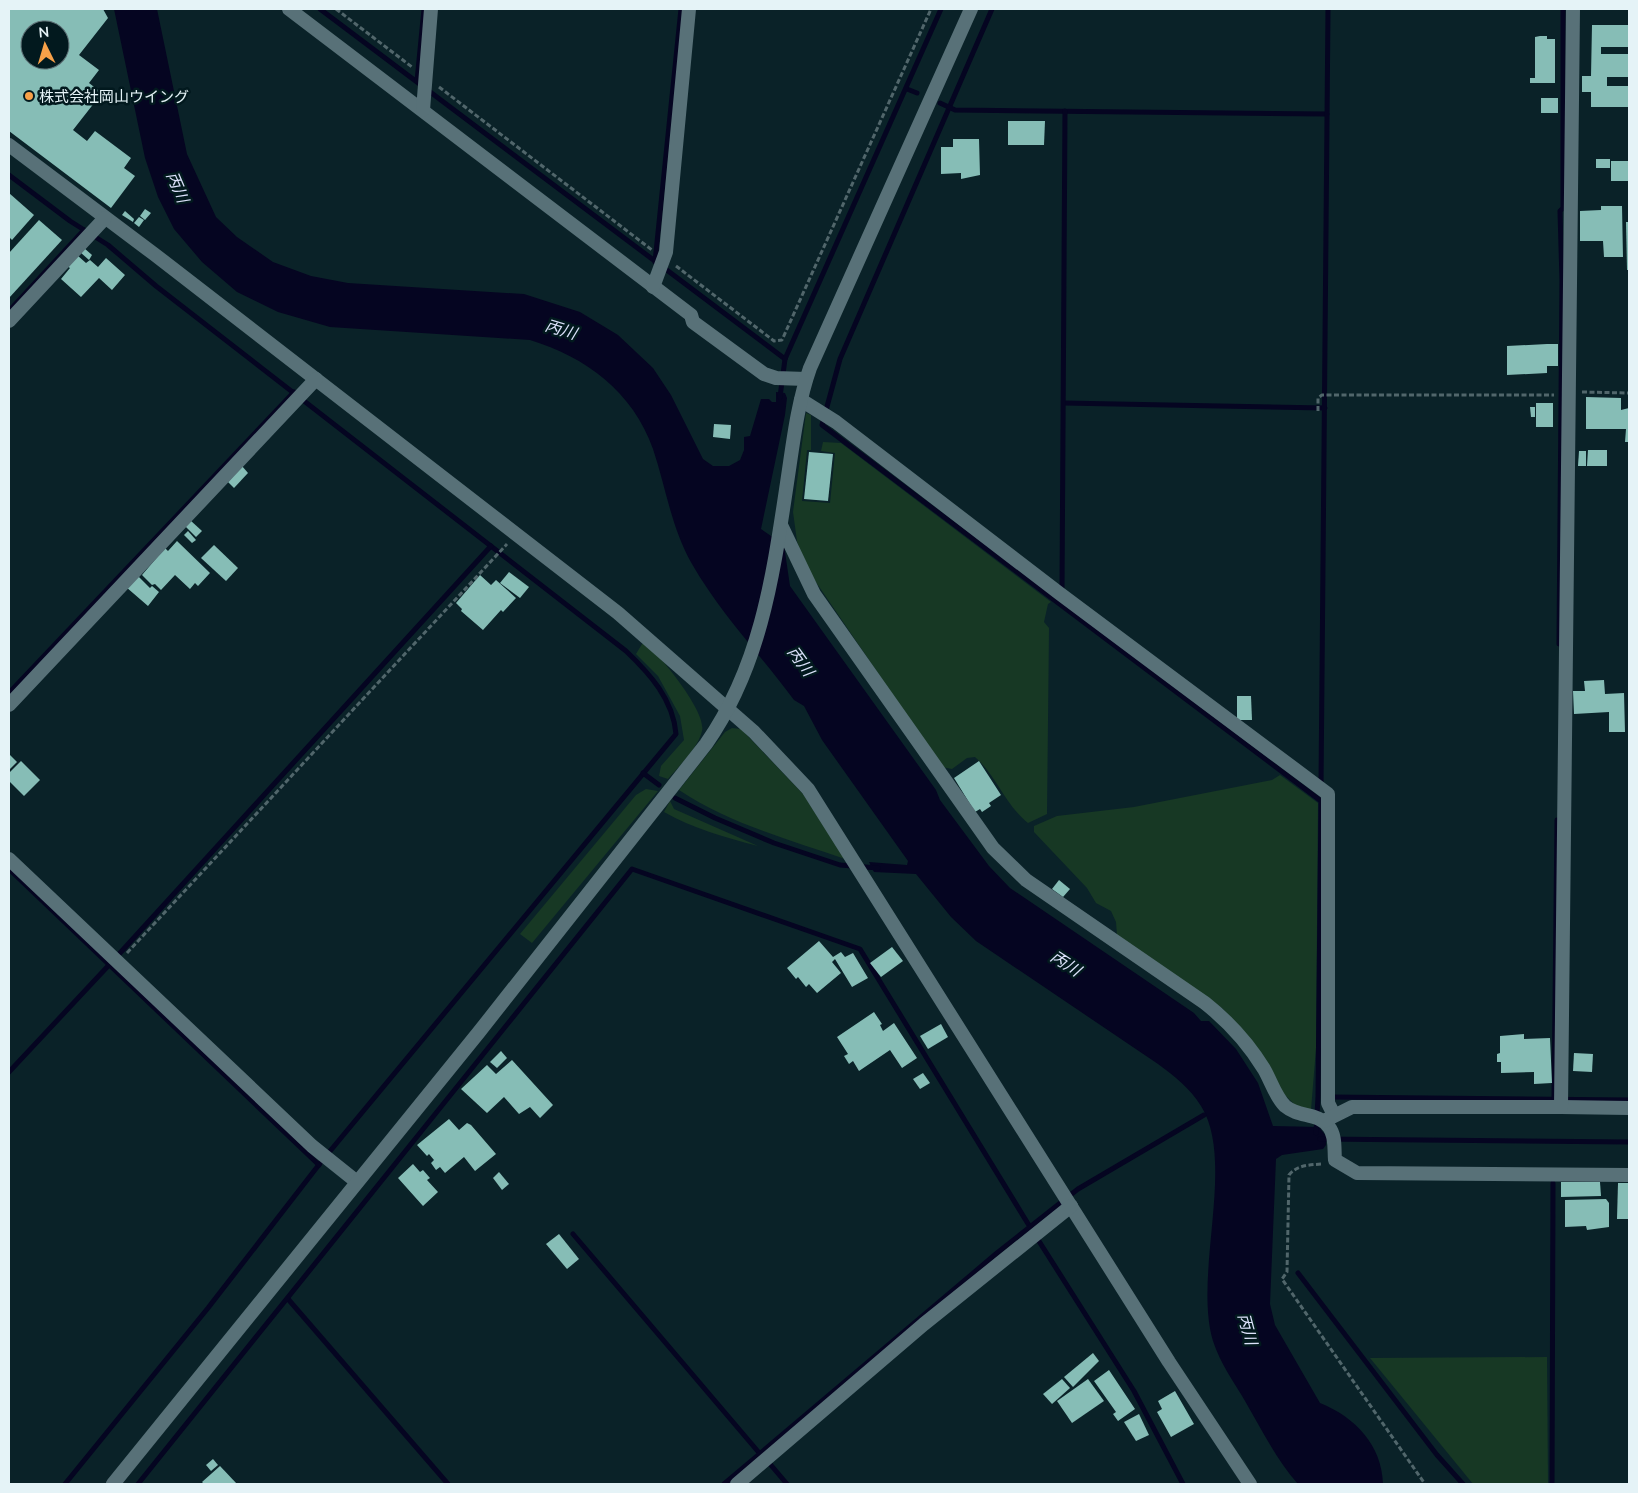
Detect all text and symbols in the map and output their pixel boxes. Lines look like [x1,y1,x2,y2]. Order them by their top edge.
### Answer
north arrow [20,20,70,70]
text: N [38,23,50,41]
place label: 株式会社岡山ウイング [39,87,189,106]
marker: 株式会社岡山ウイング [23,90,35,102]
water label: 丙川 [163,168,194,207]
water label: 丙川 [543,315,581,344]
water label: 丙川 [784,642,820,681]
water label: 丙川 [1047,946,1087,981]
water label: 丙川 [1234,1311,1262,1349]

